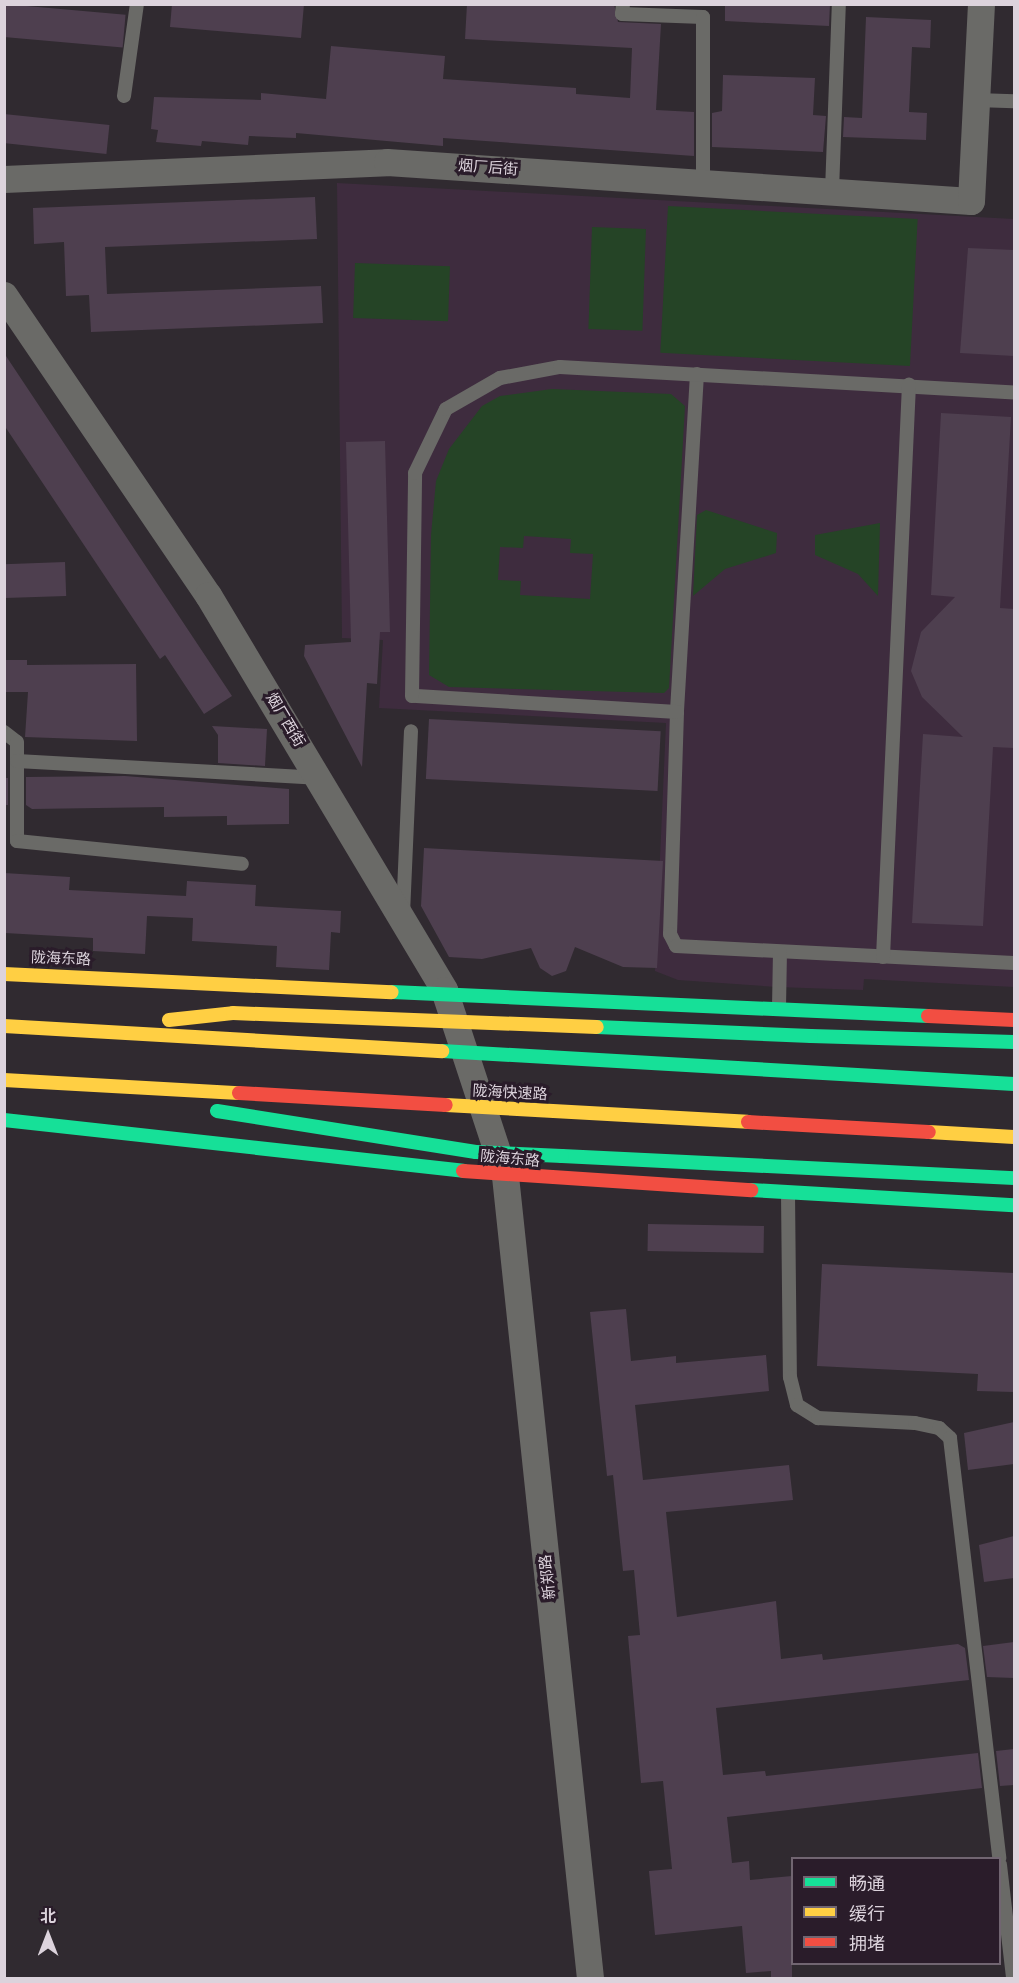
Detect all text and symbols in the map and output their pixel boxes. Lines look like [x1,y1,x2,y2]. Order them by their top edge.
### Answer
street label: 烟厂后街 [457,157,519,179]
street label: 烟厂西街 [262,690,308,750]
street label: 陇海东路 [31,949,91,969]
street label: 陇海快速路 [472,1082,548,1104]
street label: 陇海东路 [479,1147,541,1171]
street label: 新郑路 [537,1554,559,1600]
legend [791,1857,1001,1965]
text: 畅通 [849,1873,885,1895]
text: 缓行 [849,1903,885,1925]
north arrow [18,1905,78,1965]
text: 北 [40,1907,56,1926]
text: 拥堵 [849,1933,885,1955]

